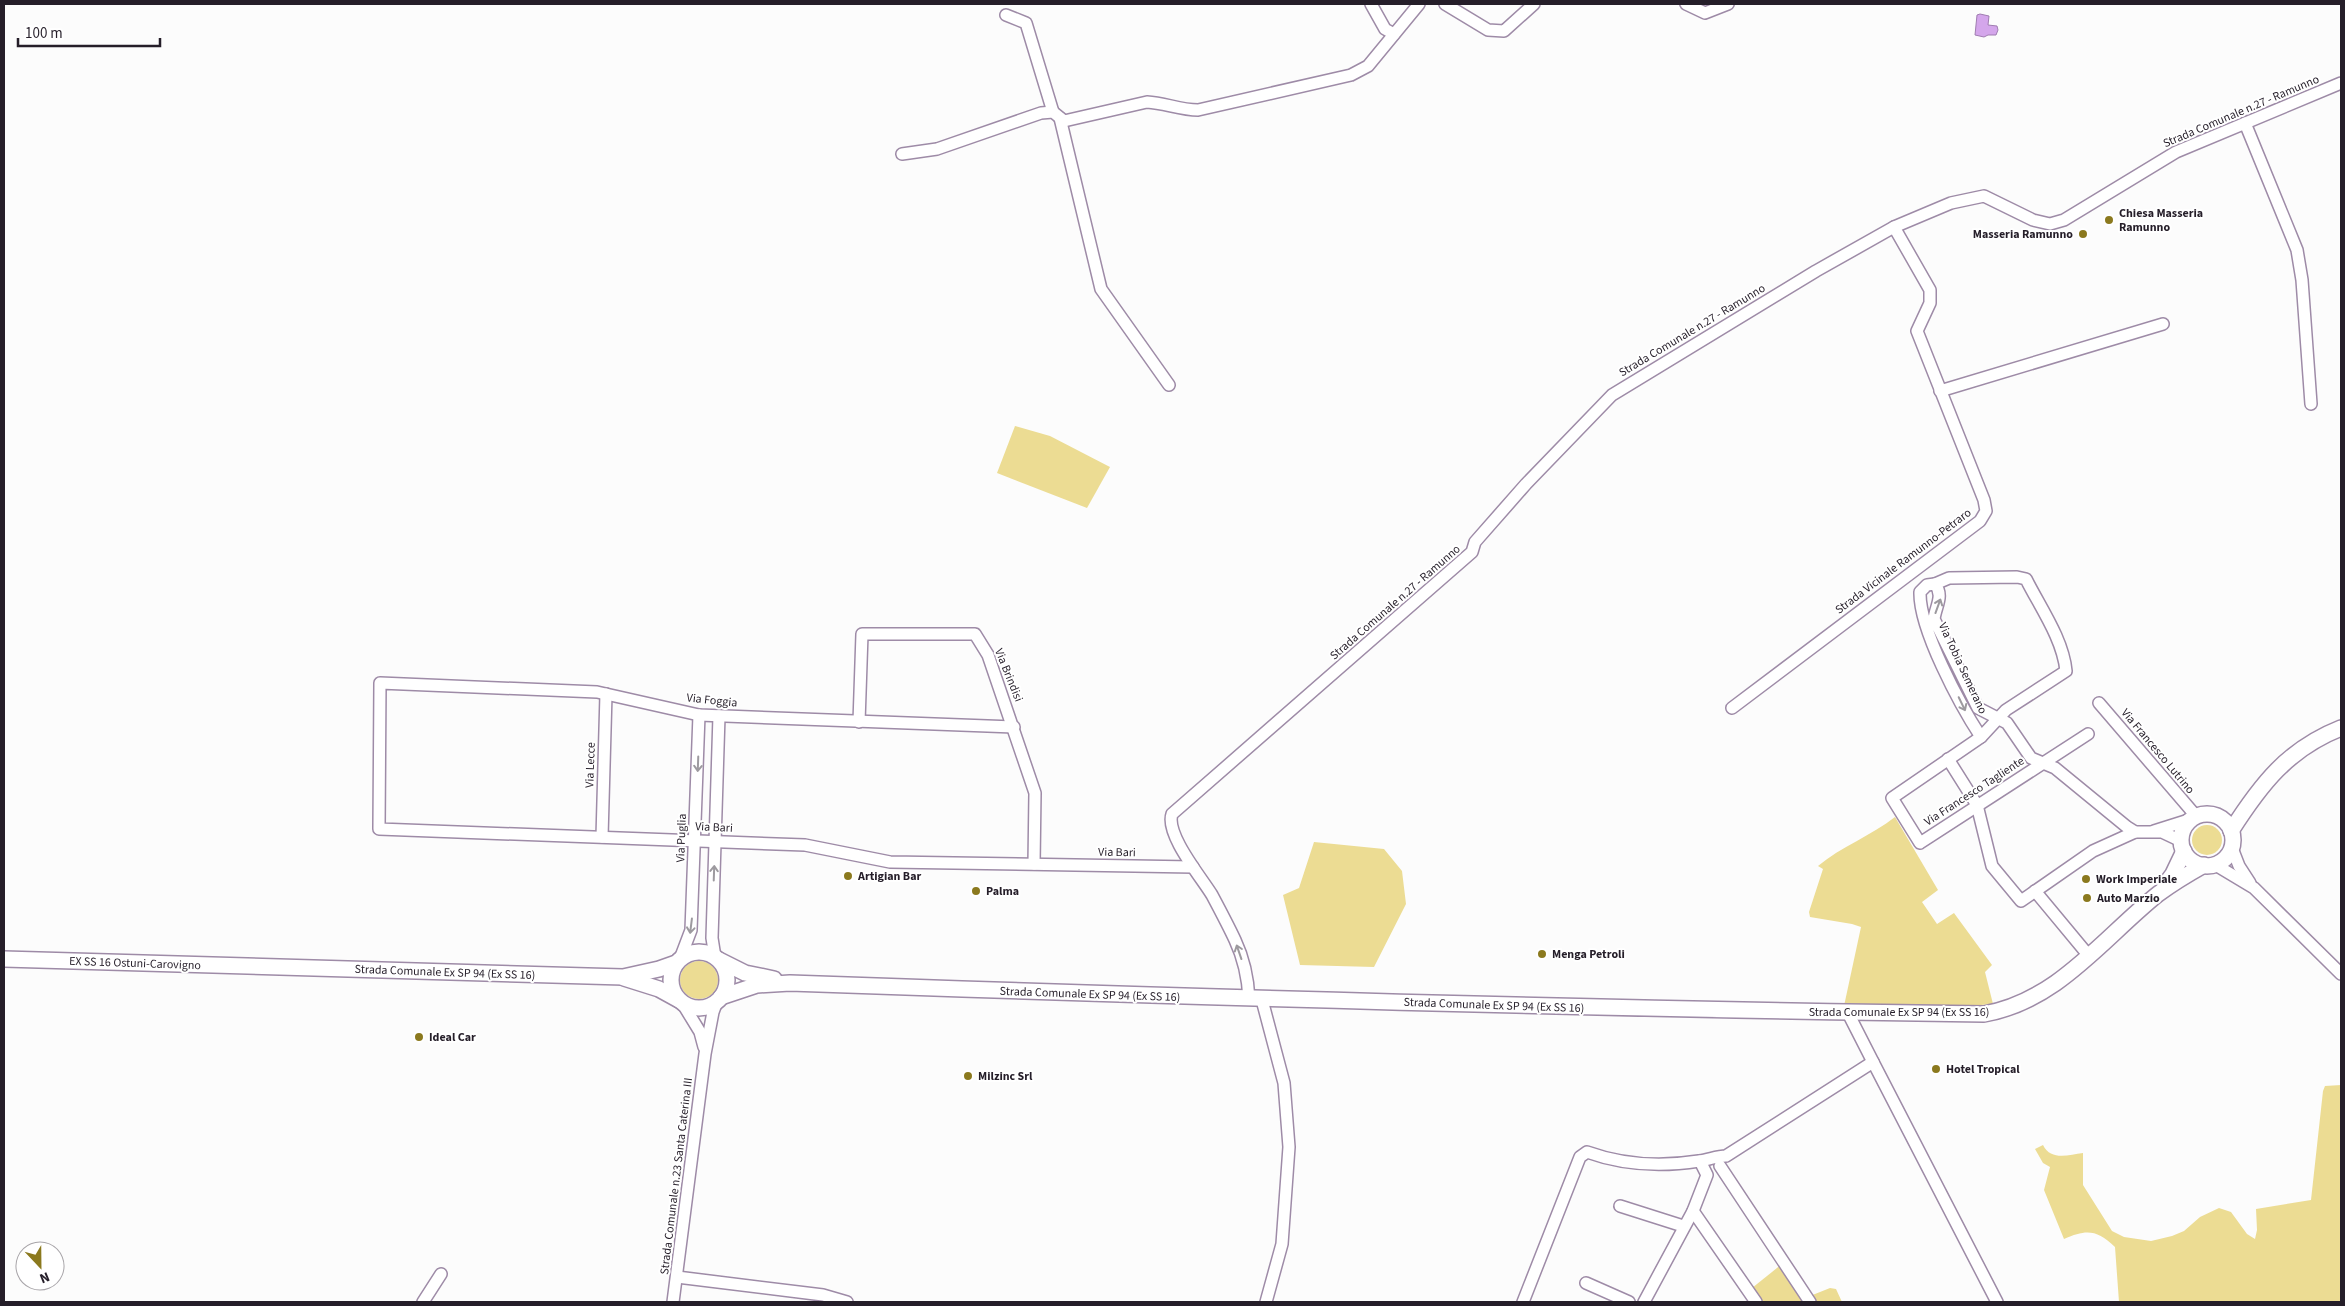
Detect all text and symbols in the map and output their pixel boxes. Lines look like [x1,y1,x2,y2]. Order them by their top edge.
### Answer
scale bar [18,15,160,47]
text: 100 m [25,23,63,44]
street label: Strada Comunale n.27 - Ramunno [2161,71,2322,152]
place label: Chiesa Masseria Ramunno [2119,205,2203,236]
marker: Chiesa Masseria Ramunno [2103,214,2115,226]
place label: Masseria Ramunno [1973,226,2073,243]
marker: Masseria Ramunno [2077,228,2089,240]
street label: Strada Comunale n.27 - Ramunno [1616,280,1769,381]
street label: Strada Vicinale Ramunno-Petraro [1832,505,1975,618]
street label: Strada Comunale n.27 - Ramunno [1326,541,1464,664]
one-way arrow [1933,598,1943,614]
street label: Via Tobia Semerano [1934,620,1991,717]
street label: Via Brindisi [990,646,1027,704]
street label: Via Foggia [686,689,738,712]
one-way arrow [1958,696,1967,711]
street label: Via Francesco Lutrino [2117,705,2198,798]
street label: Via Lecce [581,742,600,788]
street label: Via Francesco Tagliente [1921,753,2028,830]
one-way arrow [693,756,702,772]
street label: Via Puglia [672,813,691,863]
street label: Via Bari [695,818,733,837]
street label: Via Bari [1098,844,1136,861]
one-way arrow [709,865,719,882]
place label: Artigian Bar [857,868,921,885]
marker: Artigian Bar [842,870,854,882]
place label: Work Imperiale [2096,871,2177,888]
marker: Work Imperiale [2080,873,2092,885]
place label: Palma [986,883,1019,900]
marker: Palma [970,885,982,897]
place label: Auto Marzio [2096,890,2160,907]
marker: Auto Marzio [2081,892,2093,904]
one-way arrow [686,918,696,934]
one-way arrow [1234,945,1243,960]
place label: Menga Petroli [1552,946,1625,963]
marker: Menga Petroli [1536,948,1548,960]
street label: EX SS 16 Ostuni-Carovigno [69,953,201,974]
street label: Strada Comunale Ex SP 94 (Ex SS 16) [354,961,536,984]
street label: Strada Comunale Ex SP 94 (Ex SS 16) [999,983,1181,1006]
street label: Strada Comunale Ex SP 94 (Ex SS 16) [1403,994,1585,1017]
street label: Strada Comunale Ex SP 94 (Ex SS 16) [1809,1004,1989,1021]
place label: Ideal Car [429,1029,476,1046]
marker: Ideal Car [413,1031,425,1043]
place label: Hotel Tropical [1946,1061,2020,1078]
marker: Hotel Tropical [1930,1063,1942,1075]
place label: Milzinc Srl [978,1068,1033,1085]
marker: Milzinc Srl [962,1070,974,1082]
street label: Strada Comunale n.23 Santa Caterina III [656,1077,697,1276]
north arrow [15,1241,65,1291]
text: N [36,1266,53,1288]

